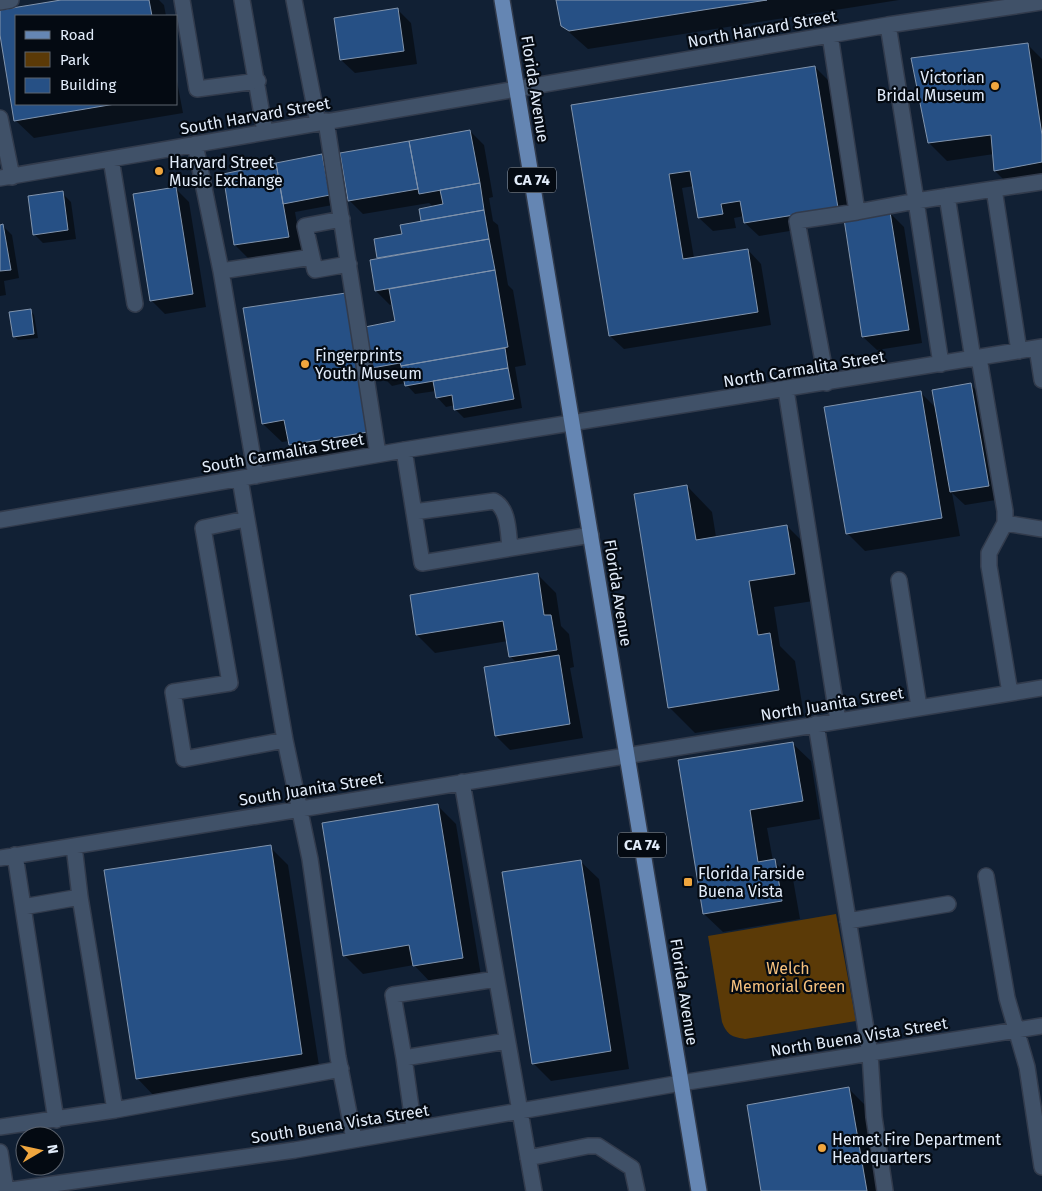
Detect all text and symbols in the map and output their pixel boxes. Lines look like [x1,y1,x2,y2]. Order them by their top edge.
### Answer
street label: North Harvard Street [686,7,838,51]
legend [15,15,178,105]
text: Road [60,26,95,44]
street label: Florida Avenue [517,34,553,144]
text: Park [60,51,90,69]
place label: Victorian Bridal Museum [877,68,985,105]
text: Building [60,76,116,94]
marker: Victorian Bridal Museum [989,80,1001,92]
street label: South Harvard Street [179,93,332,139]
place label: Harvard Street Music Exchange [169,153,283,190]
marker: Harvard Street Music Exchange [153,165,165,177]
road number: CA 74 [508,168,556,192]
place label: Fingerprints Youth Museum [315,346,422,383]
street label: North Carmalita Street [722,347,886,391]
marker: Fingerprints Youth Museum [299,358,311,370]
street label: South Carmalita Street [201,429,366,477]
street label: Florida Avenue [600,538,636,648]
street label: North Juanita Street [759,683,905,725]
street label: South Juanita Street [238,768,385,810]
road number: CA 74 [618,832,666,858]
place label: Florida Farside Buena Vista [698,864,805,901]
marker: Florida Farside Buena Vista [682,876,694,888]
street label: Florida Avenue [666,937,702,1047]
park label: Welch Memorial Green [731,959,846,996]
street label: North Buena Vista Street [769,1014,949,1060]
street label: South Buena Vista Street [250,1101,430,1147]
north arrow [15,1126,65,1176]
place label: Hemet Fire Department Headquarters [832,1130,1001,1167]
marker: Hemet Fire Department Headquarters [816,1142,828,1154]
text: N [43,1143,61,1155]

